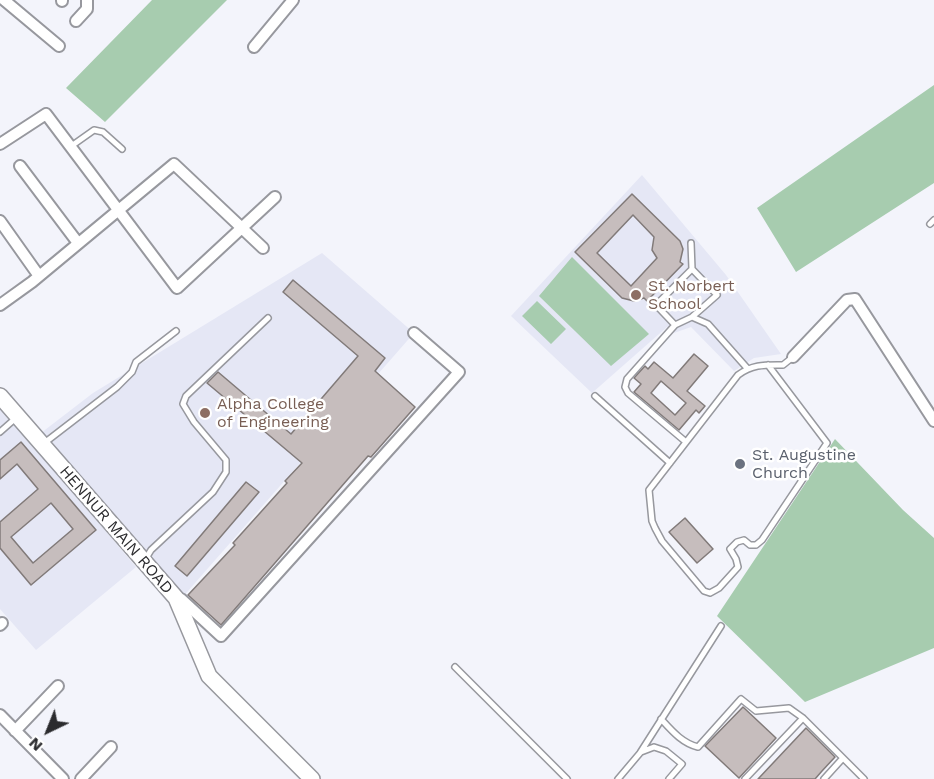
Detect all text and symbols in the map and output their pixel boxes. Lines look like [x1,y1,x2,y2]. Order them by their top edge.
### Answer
place label: St. Norbert School [648,276,734,314]
marker: St. Norbert School [629,288,643,302]
place label: Alpha College of Engineering [217,394,329,432]
marker: Alpha College of Engineering [198,406,212,420]
place label: St. Augustine Church [752,445,856,483]
marker: St. Augustine Church [733,457,747,471]
street label: HENNUR MAIN ROAD [55,462,177,598]
north arrow [18,701,78,761]
text: N [25,734,46,756]

